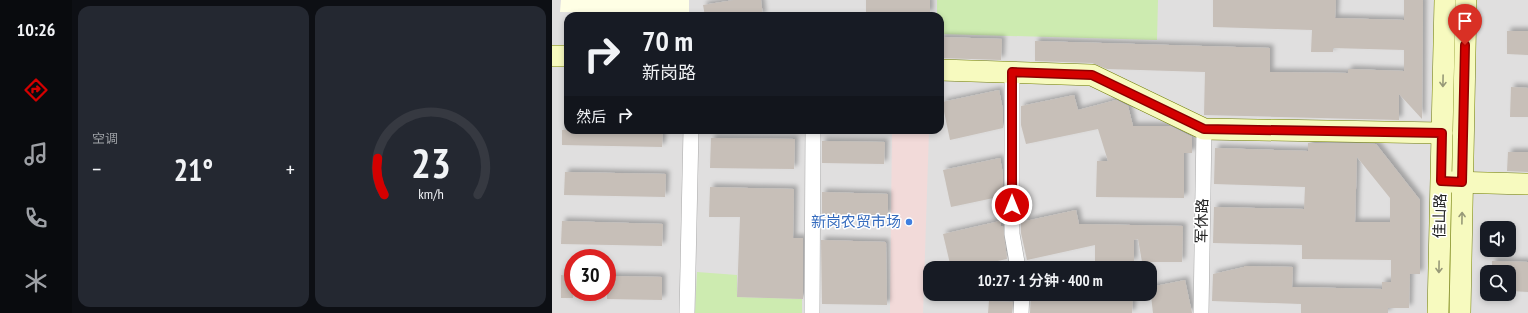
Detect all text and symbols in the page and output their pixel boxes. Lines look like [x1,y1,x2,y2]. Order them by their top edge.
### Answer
pin [1448,4,1482,45]
icon: arrive [1454,10,1476,32]
text: 10:26 [17,18,55,41]
text: 70 m [642,22,693,59]
icon: right [576,28,628,80]
text: 新岗路 [642,61,696,84]
one-way arrow [1439,74,1447,87]
icon: directions [22,76,50,104]
icon: right [614,104,636,126]
text: 然后 [576,107,606,126]
text: 空调 [92,130,118,147]
text: 23 [411,135,450,188]
icon: music [22,140,50,168]
text: 21° [174,150,213,189]
text: − [92,155,101,183]
text: + [286,155,295,183]
text: km/h [418,183,443,202]
position arrow [991,184,1033,226]
street label: 佳山路 [1430,193,1449,239]
street label: 军休路 [1192,198,1211,244]
icon: phone [22,204,50,232]
place label: 新岗农贸市场 [811,212,901,231]
one-way arrow [1458,212,1466,225]
marker: 新岗农贸市场 [904,217,914,227]
map controls [1480,221,1516,301]
button: sound [1480,221,1516,257]
speed limit sign: 30 [564,249,616,301]
one-way arrow [1435,260,1443,273]
button: search [1480,265,1516,301]
icon: climate [22,267,50,295]
text: 10:27 · 1 分钟 · 400 m [977,271,1103,290]

